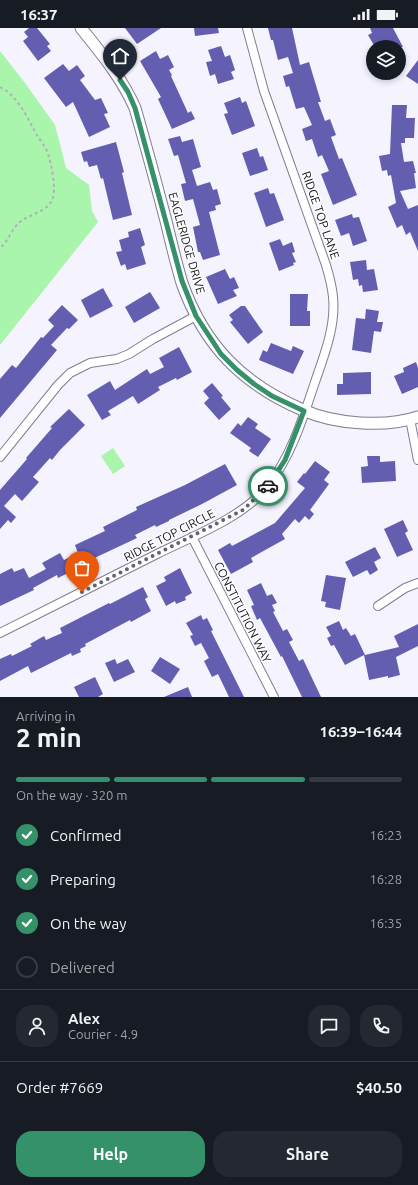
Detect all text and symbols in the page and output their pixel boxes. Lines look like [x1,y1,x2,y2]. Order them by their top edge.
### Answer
text: 16:37 [20,6,58,23]
pin [103,39,137,80]
map controls [366,40,406,80]
button: layers [366,40,406,80]
icon: home [109,45,131,67]
street label: RIDGE TOP LANE [300,170,342,261]
street label: EAGLERIDGE DRIVE [166,191,208,296]
courier [248,466,288,506]
icon: car [257,475,279,497]
street label: RIDGE TOP CIRCLE [121,506,217,564]
pin [65,551,99,592]
icon: bag [71,557,93,579]
street label: CONSTITUTION WAY [212,560,274,665]
text: Arriving in [16,709,75,723]
text: 2 min [16,723,82,752]
text: 16:39–16:44 [319,723,402,740]
text: On the way · 320 m [16,788,128,802]
icon: check [16,824,38,846]
text: Confirmed [50,827,122,844]
text: 16:23 [369,828,402,842]
icon: check [16,868,38,890]
text: Preparing [50,871,116,888]
text: 16:28 [369,872,402,886]
icon: check [16,912,38,934]
text: On the way [50,915,126,932]
text: 16:35 [369,916,402,930]
text: Delivered [50,959,115,976]
button: person [16,1005,58,1047]
button: chat [308,1005,350,1047]
button: phone [360,1005,402,1047]
text: Alex [68,1010,100,1027]
text: Courier · 4.9 [68,1027,138,1041]
text: Order #7669 [16,1079,103,1096]
text: $40.50 [356,1079,402,1096]
button: Help [16,1131,205,1177]
button: Share [213,1131,402,1177]

